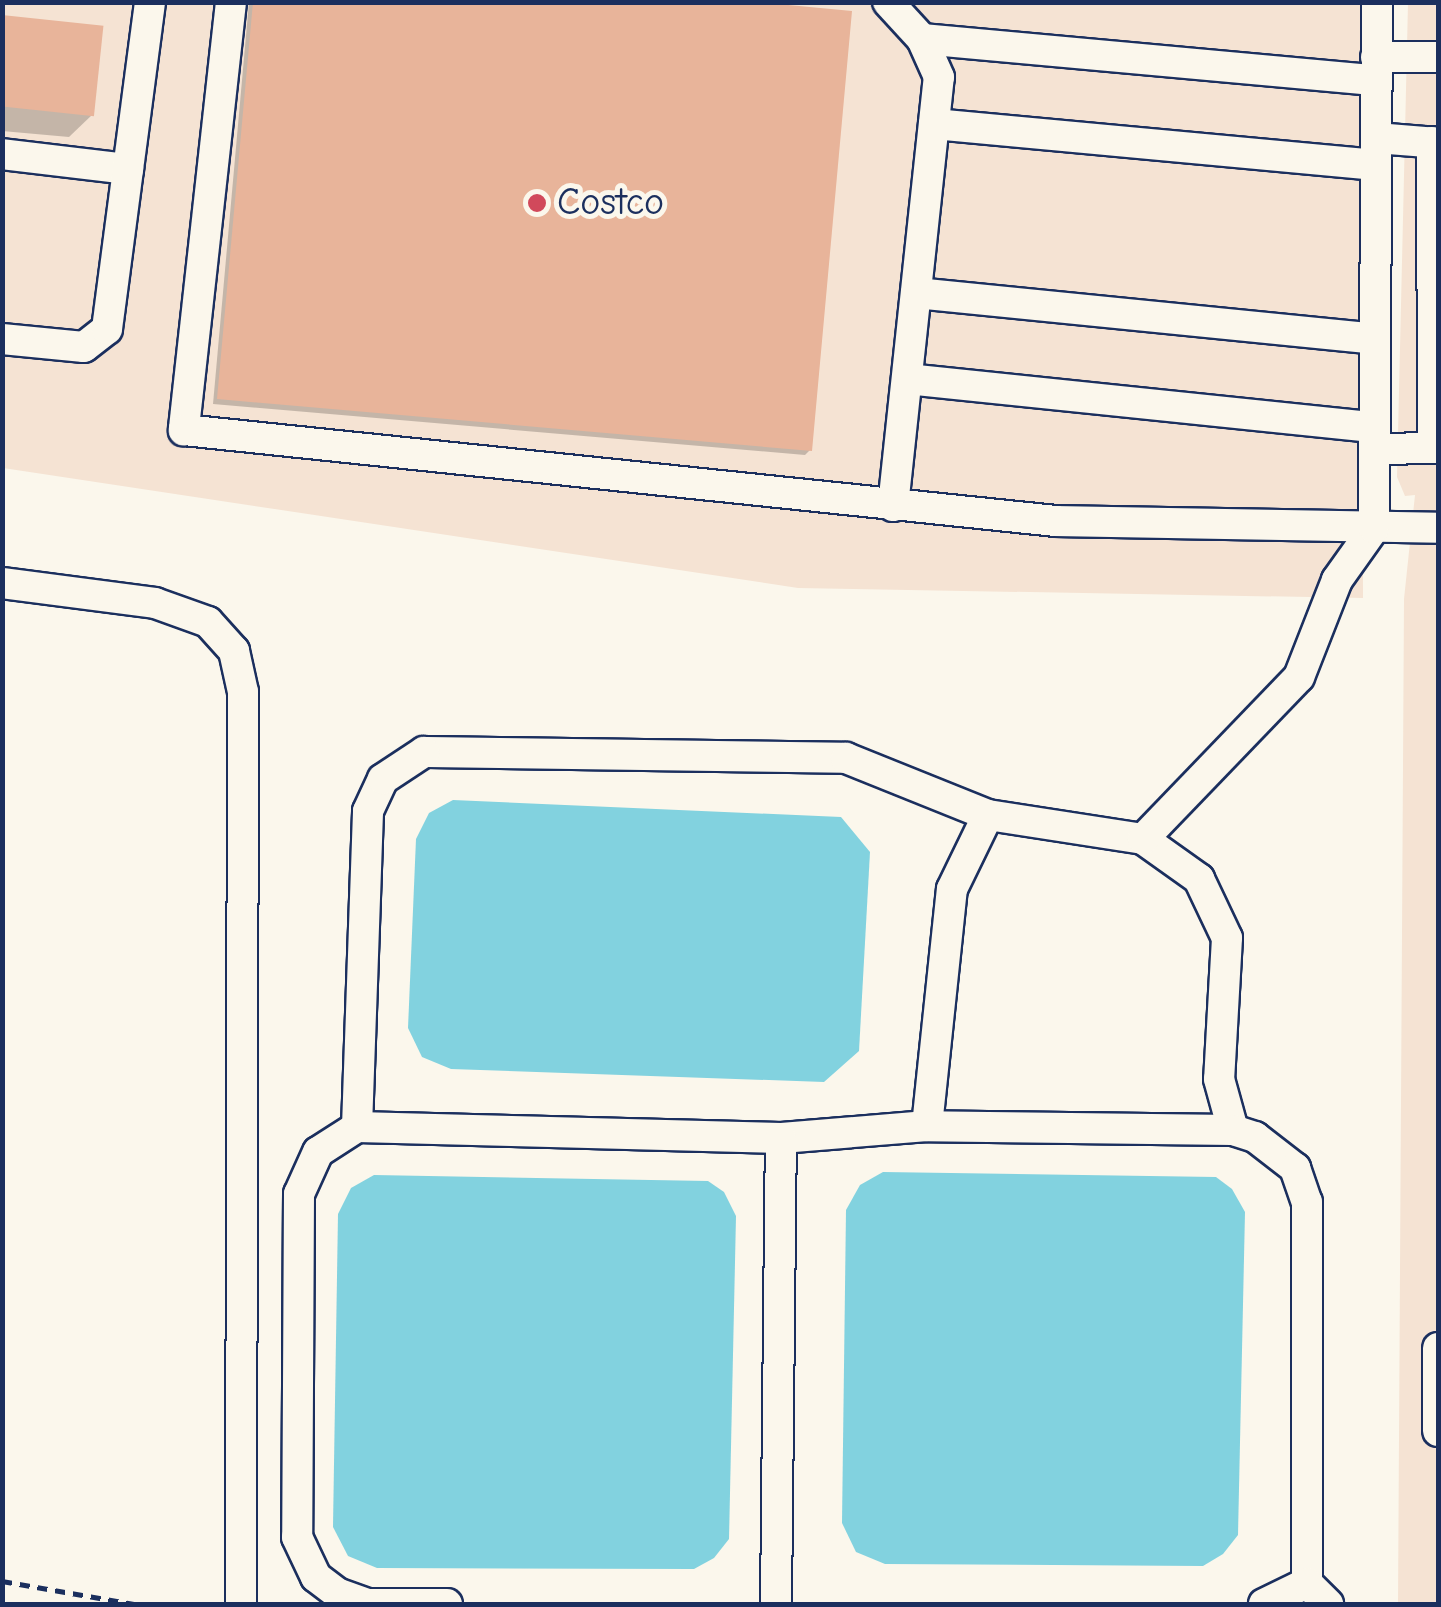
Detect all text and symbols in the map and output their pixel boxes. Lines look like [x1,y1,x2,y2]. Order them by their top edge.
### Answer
place label: Costco [557,180,664,226]
marker: Costco [526,192,548,214]

